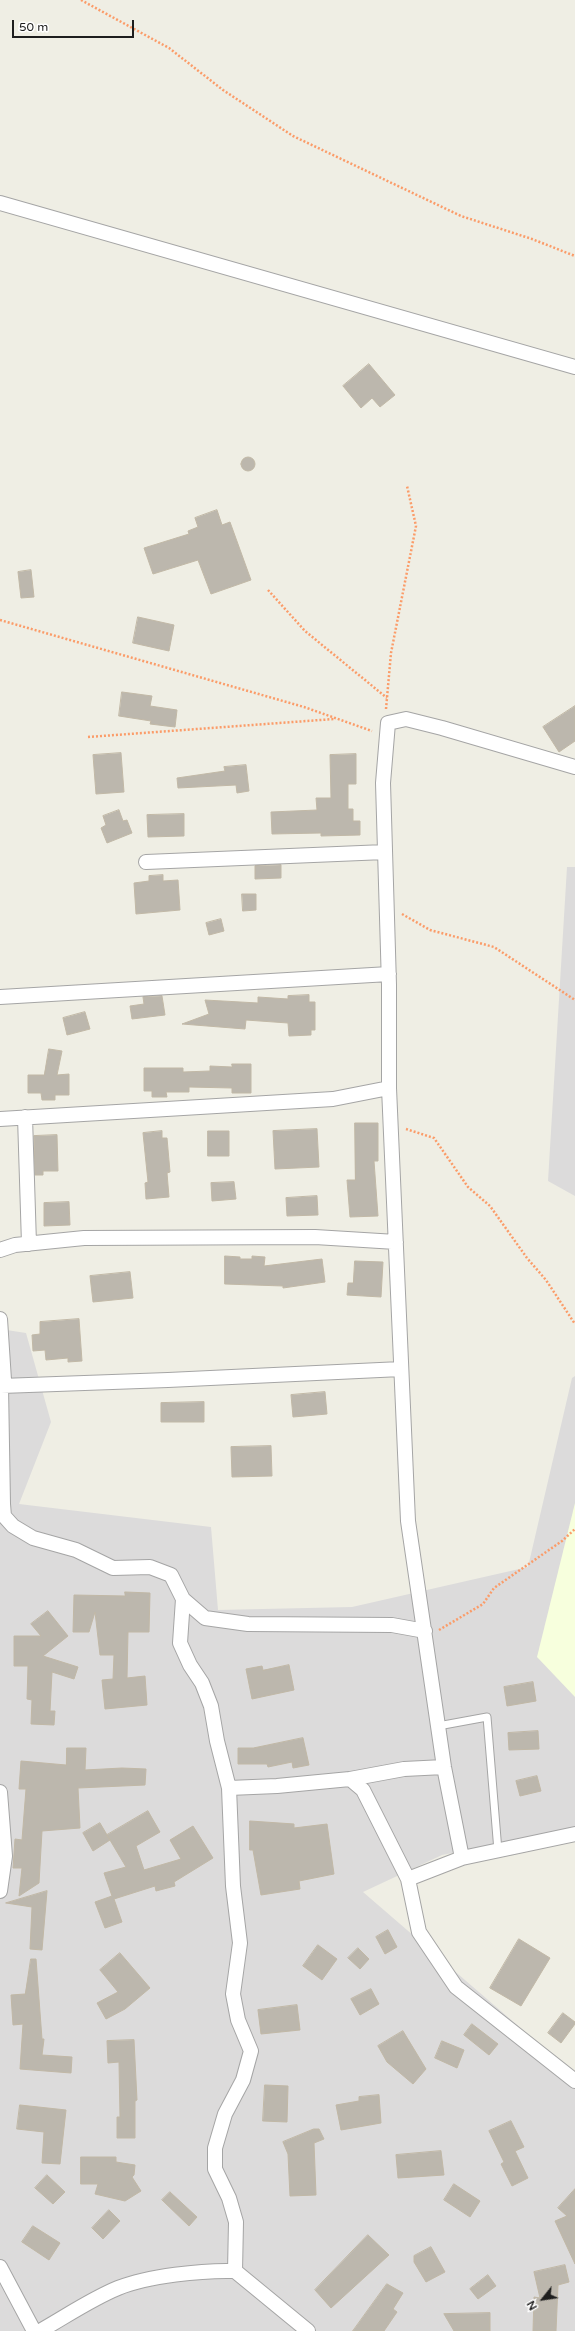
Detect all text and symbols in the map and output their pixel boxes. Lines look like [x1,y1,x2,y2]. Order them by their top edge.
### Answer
scale bar [14,12,136,38]
text: 50 m [19,20,48,34]
north arrow [523,2279,563,2319]
text: N [524,2298,540,2312]

